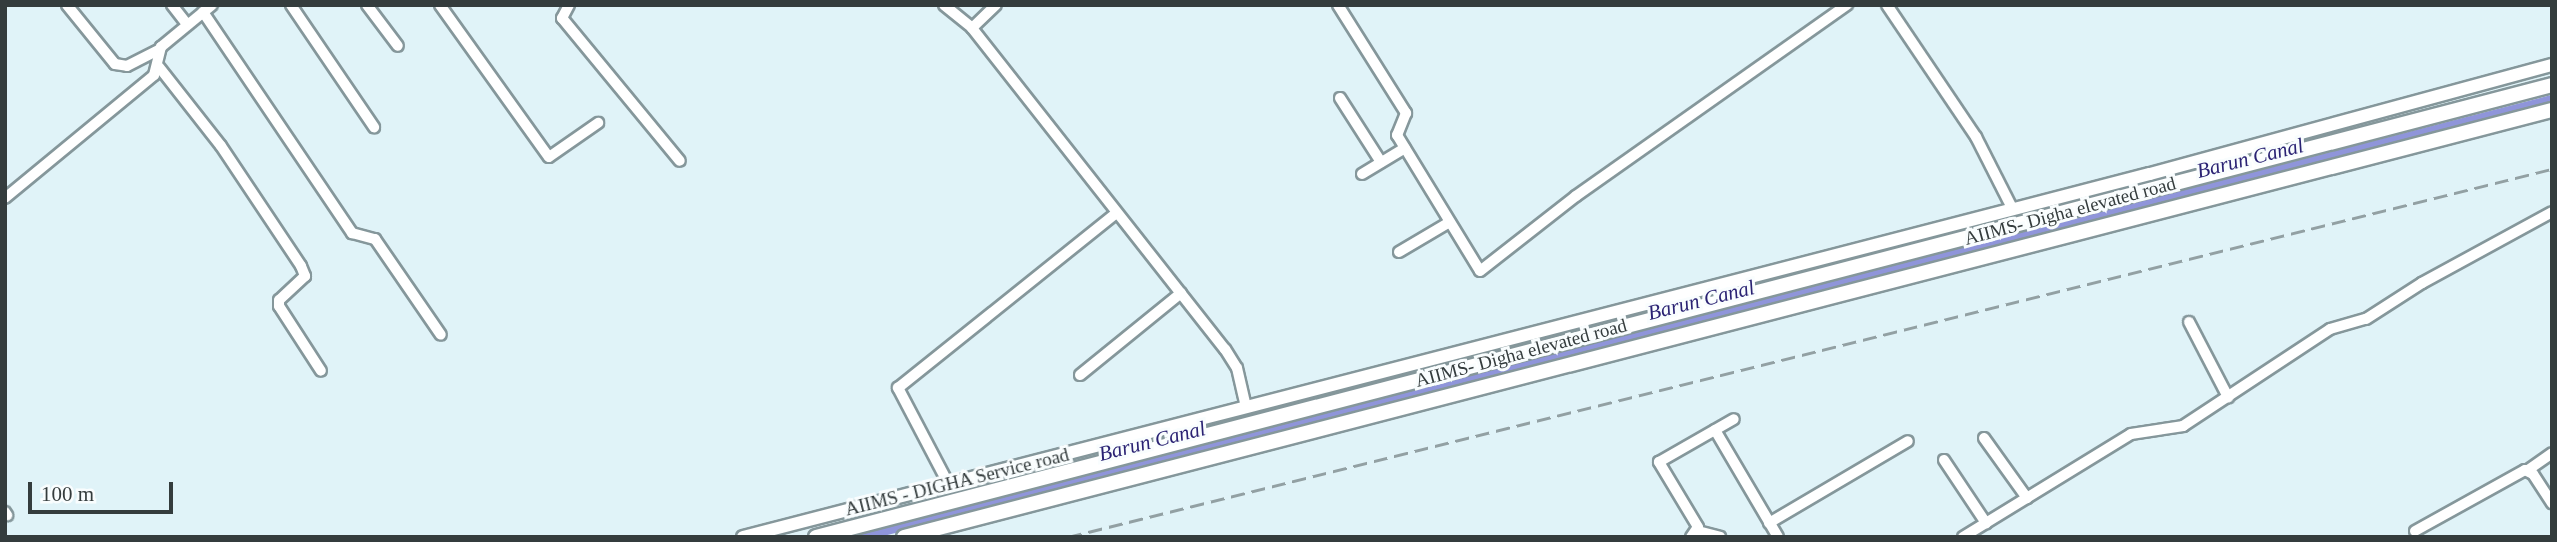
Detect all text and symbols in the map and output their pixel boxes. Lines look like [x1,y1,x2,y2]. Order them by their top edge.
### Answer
water label: Barun Canal [2194,133,2306,183]
street label: AIIMS- Digha elevated road [1962,172,2178,250]
water label: Barun Canal [1645,275,1757,325]
street label: AIIMS- Digha elevated road [1413,314,1629,392]
water label: Barun Canal [1096,416,1208,466]
street label: AIIMS - DIGHA Service road [842,443,1072,521]
scale bar [32,468,177,512]
text: 100 m [41,482,94,506]

